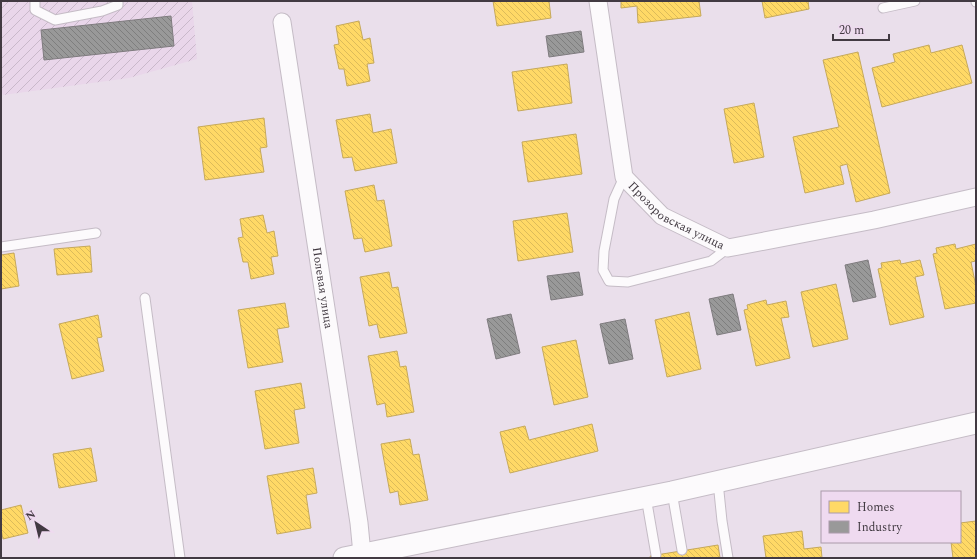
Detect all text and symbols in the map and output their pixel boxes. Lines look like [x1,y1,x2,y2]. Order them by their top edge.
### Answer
scale bar [833,16,889,42]
text: 20 m [839,21,864,40]
street label: Прозоровская улица [624,177,728,255]
street label: Полевая улица [307,246,339,330]
legend [821,491,961,543]
text: Homes [857,498,895,517]
north arrow [16,503,56,543]
text: N [22,506,39,525]
text: Industry [857,518,903,537]

